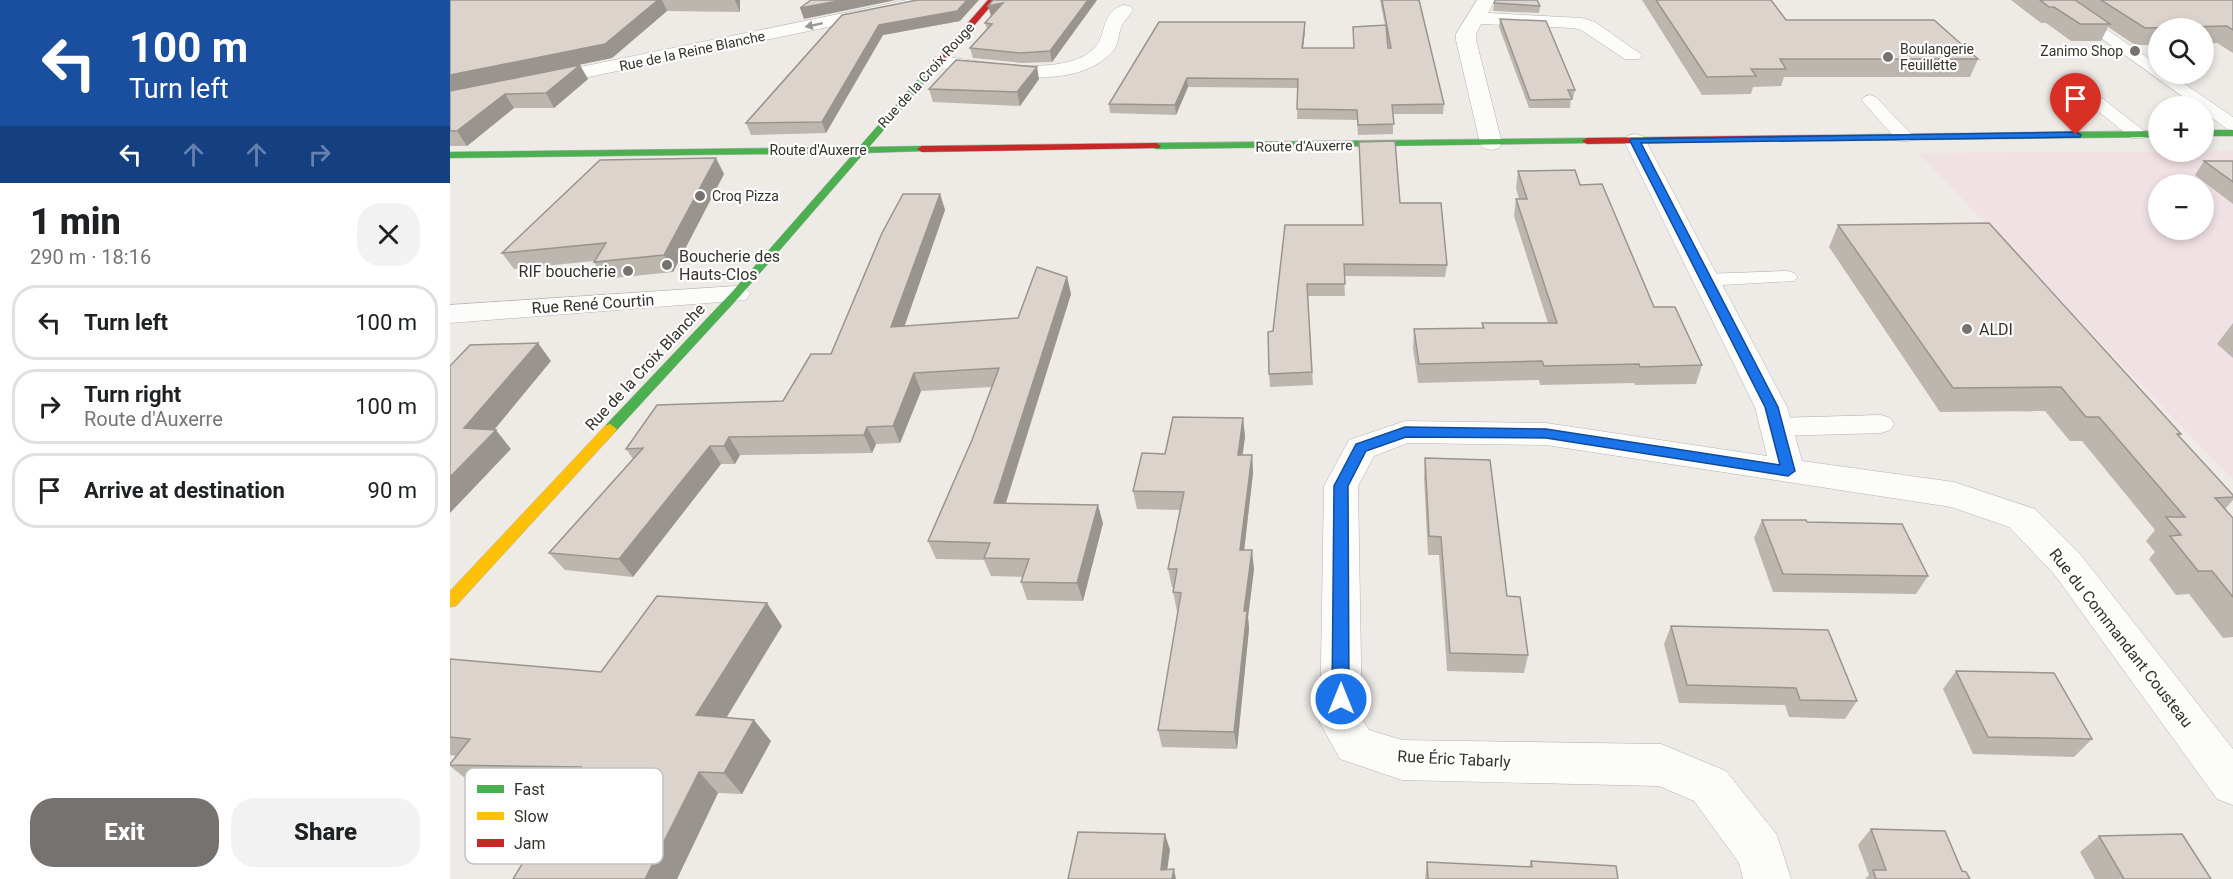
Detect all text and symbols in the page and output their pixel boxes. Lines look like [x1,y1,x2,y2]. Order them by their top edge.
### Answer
map controls [2148,18,2214,240]
button: search [2148,18,2214,84]
street label: Rue de la Croix Rouge [875,19,977,131]
one-way arrow [805,21,824,30]
text: 100 m [129,23,248,72]
icon: left [30,24,108,102]
street label: Rue de la Reine Blanche [618,28,766,74]
place label: Boulangerie Feuillette [1900,41,1974,73]
place label: Zanimo Shop [2040,43,2123,59]
marker: Zanimo Shop [2128,44,2142,58]
marker: Boulangerie Feuillette [1881,50,1895,64]
text: Turn left [129,73,229,105]
pin [2050,73,2101,135]
icon: arrive [2059,82,2092,115]
button: + [2148,96,2214,162]
street label: Route d'Auxerre [1255,137,1353,155]
icon: left [114,138,147,171]
icon: ahead [177,138,210,171]
icon: ahead [240,138,273,171]
icon: right [303,138,336,171]
street label: Route d'Auxerre [769,142,867,158]
button: − [2148,174,2214,240]
place label: Croq Pizza [712,188,779,204]
marker: Croq Pizza [693,189,707,203]
text: 1 min [30,201,121,243]
button: close [357,203,420,266]
text: 290 m · 18:16 [30,245,151,269]
place label: Boucherie des Hauts-Clos [679,247,780,284]
marker: Boucherie des Hauts-Clos [660,258,674,272]
place label: RIF boucherie [519,262,616,281]
marker: RIF boucherie [621,264,635,278]
street label: Rue René Courtin [531,290,655,318]
street label: Rue de la Croix Blanche [581,300,709,434]
icon: left [33,306,66,339]
text: Turn left [84,310,168,335]
text: 100 m [355,310,417,335]
place label: ALDI [1979,320,2013,339]
marker: ALDI [1960,322,1974,336]
text: Turn right [84,382,181,407]
icon: right [33,390,66,423]
text: 100 m [355,394,417,419]
text: Route d'Auxerre [84,407,223,431]
icon: arrive [33,474,66,507]
text: Arrive at destination [84,478,285,503]
text: 90 m [368,478,417,503]
street label: Rue du Commandant Cousteau [2045,545,2197,731]
position arrow [1309,667,1373,731]
street label: Rue Éric Tabarly [1397,747,1512,771]
legend [465,768,663,864]
text: Fast [514,780,545,799]
button: Exit [30,798,219,867]
button: Share [231,798,420,867]
text: Slow [514,807,549,826]
text: Jam [514,834,546,853]

